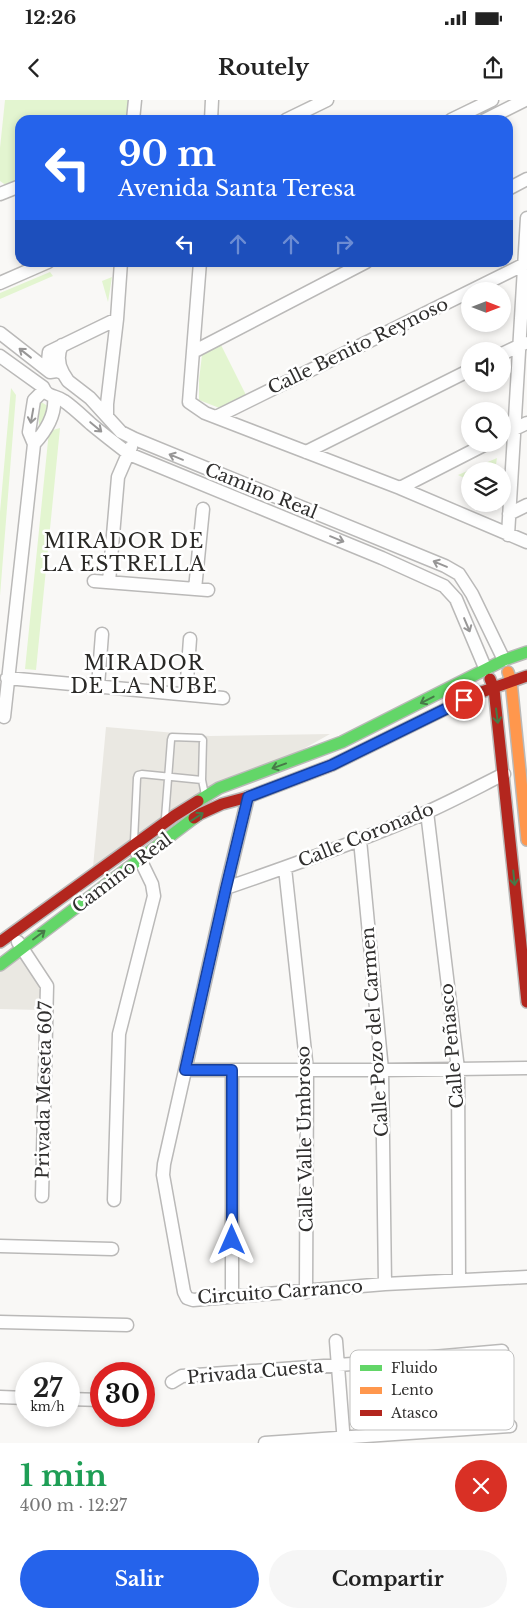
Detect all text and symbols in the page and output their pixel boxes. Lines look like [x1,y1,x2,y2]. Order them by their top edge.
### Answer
text: 12:26 [25,6,76,29]
icon: back [20,54,48,82]
text: Routely [218,54,309,81]
icon: share [479,54,507,82]
text: 90 m [118,132,216,175]
icon: left [35,135,100,200]
text: Avenida Santa Teresa [118,175,355,202]
icon: left [171,230,199,258]
icon: ahead [224,230,252,258]
icon: ahead [277,230,305,258]
icon: right [330,230,358,258]
north arrow [461,282,511,332]
map controls [461,282,511,512]
street label: Calle Benito Reynoso [264,293,452,399]
button: sound [461,342,511,392]
one-way arrow [19,347,32,358]
button: search [461,402,511,452]
one-way arrow [26,407,36,423]
one-way arrow [89,422,102,433]
one-way arrow [169,452,184,461]
street label: Camino Real [202,458,321,524]
button: layers [461,462,511,512]
district label: MIRADOR DE LA ESTRELLA [42,529,206,576]
one-way arrow [329,535,344,545]
one-way arrow [433,559,448,569]
one-way arrow [463,617,473,632]
district label: MIRADOR DE LA NUBE [70,651,218,698]
pin [443,679,485,721]
icon: arrive [450,686,478,714]
one-way arrow [420,696,435,705]
one-way arrow [492,708,502,724]
one-way arrow [271,762,287,771]
street label: Calle Coronado [295,798,437,872]
one-way arrow [190,812,204,822]
street label: Camino Real [68,828,176,918]
one-way arrow [509,870,519,886]
street label: Calle Pozo del Carmen [357,926,393,1138]
one-way arrow [32,930,45,941]
street label: Calle Peñasco [436,982,468,1110]
street label: Privada Meseta 607 [31,1000,57,1179]
street label: Calle Valle Umbroso [292,1046,318,1232]
position arrow [205,1213,257,1265]
street label: Circuito Carranco [196,1275,364,1309]
legend [350,1350,514,1430]
street label: Privada Cuesta [186,1355,324,1389]
text: Fluido [391,1359,438,1377]
speed limit sign: 30 [90,1362,155,1427]
text: 27 [33,1373,62,1404]
text: Lento [391,1381,433,1399]
text: km/h [30,1399,65,1414]
text: Atasco [390,1404,438,1422]
text: 1 min [20,1457,107,1494]
button: close [455,1460,507,1512]
text: 400 m · 12:27 [20,1495,127,1515]
button: Salir [20,1550,259,1608]
button: Compartir [269,1550,507,1608]

